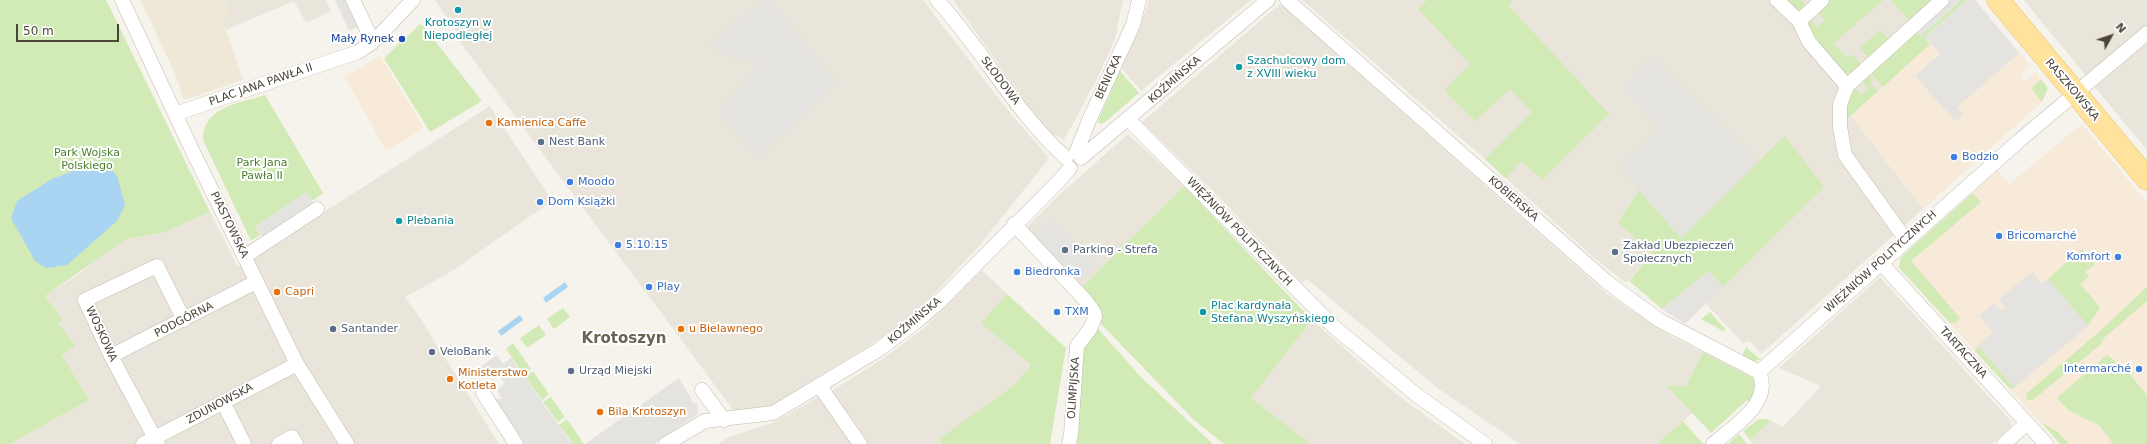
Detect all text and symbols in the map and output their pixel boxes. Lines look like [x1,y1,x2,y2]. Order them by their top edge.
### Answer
marker: Krotoszyn w Niepodległej [453,5,463,15]
scale bar [18,16,121,42]
place label: Krotoszyn w Niepodległej [424,16,492,42]
north arrow [2091,16,2131,56]
text: N [2113,20,2129,36]
text: 50 m [23,24,54,38]
place label: Mały Rynek [331,32,394,46]
marker: Mały Rynek [397,34,407,44]
street label: BENICKA [1093,52,1125,102]
street label: SŁODOWA [978,54,1022,108]
street label: KOŹMIŃSKA [1146,54,1204,106]
place label: Szachulcowy dom z XVIII wieku [1247,54,1346,80]
street label: RASZKOWSKA [2042,56,2102,124]
street label: PLAC JANA PAWŁA II [207,61,315,109]
marker: Szachulcowy dom z XVIII wieku [1234,62,1244,72]
place label: Kamienica Caffe [497,116,586,130]
marker: Kamienica Caffe [484,118,494,128]
place label: Nest Bank [549,135,605,149]
marker: Nest Bank [536,137,546,147]
park label: Park Wojska Polskiego [54,146,120,172]
place label: Bodzio [1962,150,1999,164]
marker: Bodzio [1949,152,1959,162]
park label: Park Jana Pawła II [237,156,287,182]
street label: KOBIERSKA [1485,174,1541,224]
place label: Moodo [578,175,615,189]
street label: WIĘŹNIÓW POLITYCZNYCH [1183,175,1295,289]
marker: Moodo [565,177,575,187]
street label: PIASTOWSKA [207,190,251,260]
place label: Dom Książki [548,195,615,209]
marker: Dom Książki [535,197,545,207]
street label: WIĘŹNIÓW POLITYCZNYCH [1822,208,1940,316]
place label: Plebania [407,214,454,228]
marker: Plebania [394,216,404,226]
place label: Bricomarché [2007,229,2076,243]
marker: Bricomarché [1994,231,2004,241]
place label: 5.10.15 [626,238,668,252]
place label: Zakład Ubezpieczeń Społecznych [1623,239,1734,265]
marker: 5.10.15 [613,240,623,250]
place label: Parking - Strefa [1073,243,1158,257]
marker: Parking - Strefa [1060,245,1070,255]
marker: Zakład Ubezpieczeń Społecznych [1610,247,1620,257]
place label: Komfort [2066,250,2110,264]
marker: Komfort [2113,252,2123,262]
place label: Biedronka [1025,265,1080,279]
marker: Biedronka [1012,267,1022,277]
place label: Play [657,280,680,294]
marker: Play [644,282,654,292]
place label: Capri [285,285,314,299]
marker: Capri [272,287,282,297]
street label: KOŹMIŃSKA [886,295,944,347]
place label: Plac kardynała Stefana Wyszyńskiego [1211,299,1335,325]
street label: PODGÓRNA [152,300,216,340]
street label: WOSKOWA [82,304,120,364]
place label: TXM [1065,305,1089,319]
marker: TXM [1052,307,1062,317]
marker: Plac kardynała Stefana Wyszyńskiego [1198,307,1208,317]
place label: Santander [341,322,398,336]
place label: u Bielawnego [689,322,763,336]
marker: Santander [328,324,338,334]
marker: u Bielawnego [676,324,686,334]
street label: TARTACZNA [1937,325,1989,381]
district label: Krotoszyn [582,330,666,348]
place label: VeloBank [440,345,491,359]
marker: VeloBank [427,347,437,357]
street label: OLIMPIJSKA [1065,357,1083,419]
place label: Intermarché [2064,362,2131,376]
place label: Urząd Miejski [579,364,652,378]
marker: Intermarché [2134,364,2144,374]
place label: Ministerstwo Kotleta [458,366,528,392]
marker: Urząd Miejski [566,366,576,376]
marker: Ministerstwo Kotleta [445,374,455,384]
street label: ZDUNOWSKA [185,381,255,427]
place label: Bila Krotoszyn [608,405,686,419]
marker: Bila Krotoszyn [595,407,605,417]

